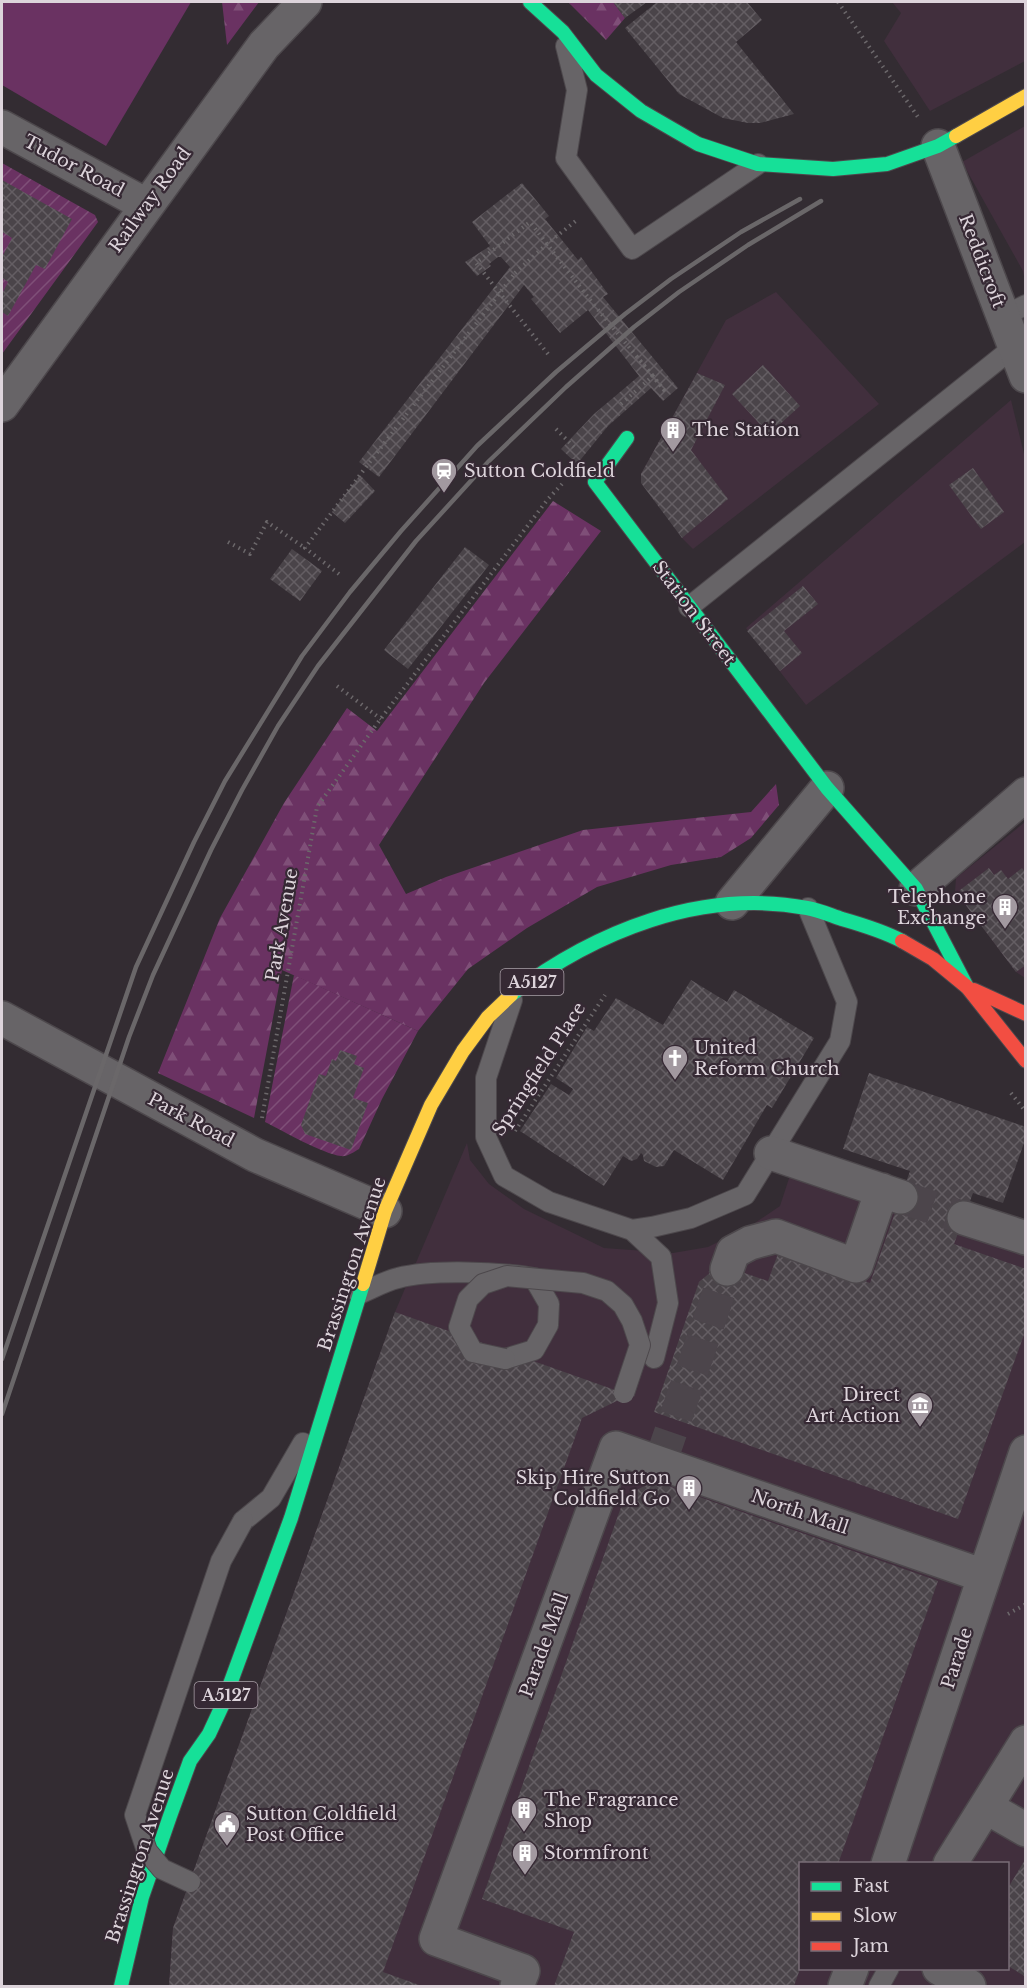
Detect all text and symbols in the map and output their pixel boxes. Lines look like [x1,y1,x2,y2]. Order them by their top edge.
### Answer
street label: Tudor Road [20,130,128,202]
street label: Railway Road [104,143,196,257]
street label: Reddicroft [954,211,1010,311]
building icon: The Station [658,415,688,453]
place label: The Station [692,419,800,441]
station icon: Sutton Coldfield [429,456,459,494]
place label: Sutton Coldfield [464,460,615,482]
street label: Station Street [648,557,740,670]
street label: Park Avenue [261,867,303,983]
place label: Telephone Exchange [888,886,986,929]
building icon: Telephone Exchange [990,892,1020,930]
road number: A5127 [500,969,564,995]
street label: Springfield Place [488,998,590,1140]
place label: United Reform Church [694,1037,840,1080]
church icon: United Reform Church [660,1043,690,1081]
street label: Park Road [144,1088,238,1152]
street label: Brassington Avenue [313,1174,391,1354]
place label: Direct Art Action [805,1384,900,1427]
museum icon: Direct Art Action [905,1390,935,1428]
place label: Skip Hire Sutton Coldfield Go [516,1467,670,1510]
building icon: Skip Hire Sutton Coldfield Go [674,1473,704,1511]
street label: North Mall [748,1485,852,1539]
street label: Parade Mall [515,1590,573,1700]
street label: Parade [937,1625,977,1691]
road number: A5127 [194,1682,258,1708]
street label: Brassington Avenue [101,1766,179,1946]
place label: The Fragrance Shop [544,1789,678,1832]
building icon: The Fragrance Shop [509,1795,539,1833]
place label: Sutton Coldfield Post Office [246,1803,397,1846]
public building icon: Sutton Coldfield Post Office [212,1809,242,1847]
building icon: Stormfront [510,1838,540,1876]
place label: Stormfront [544,1842,649,1864]
legend [799,1862,1009,1970]
text: Fast [853,1875,890,1897]
text: Slow [853,1905,898,1927]
text: Jam [851,1935,889,1957]

